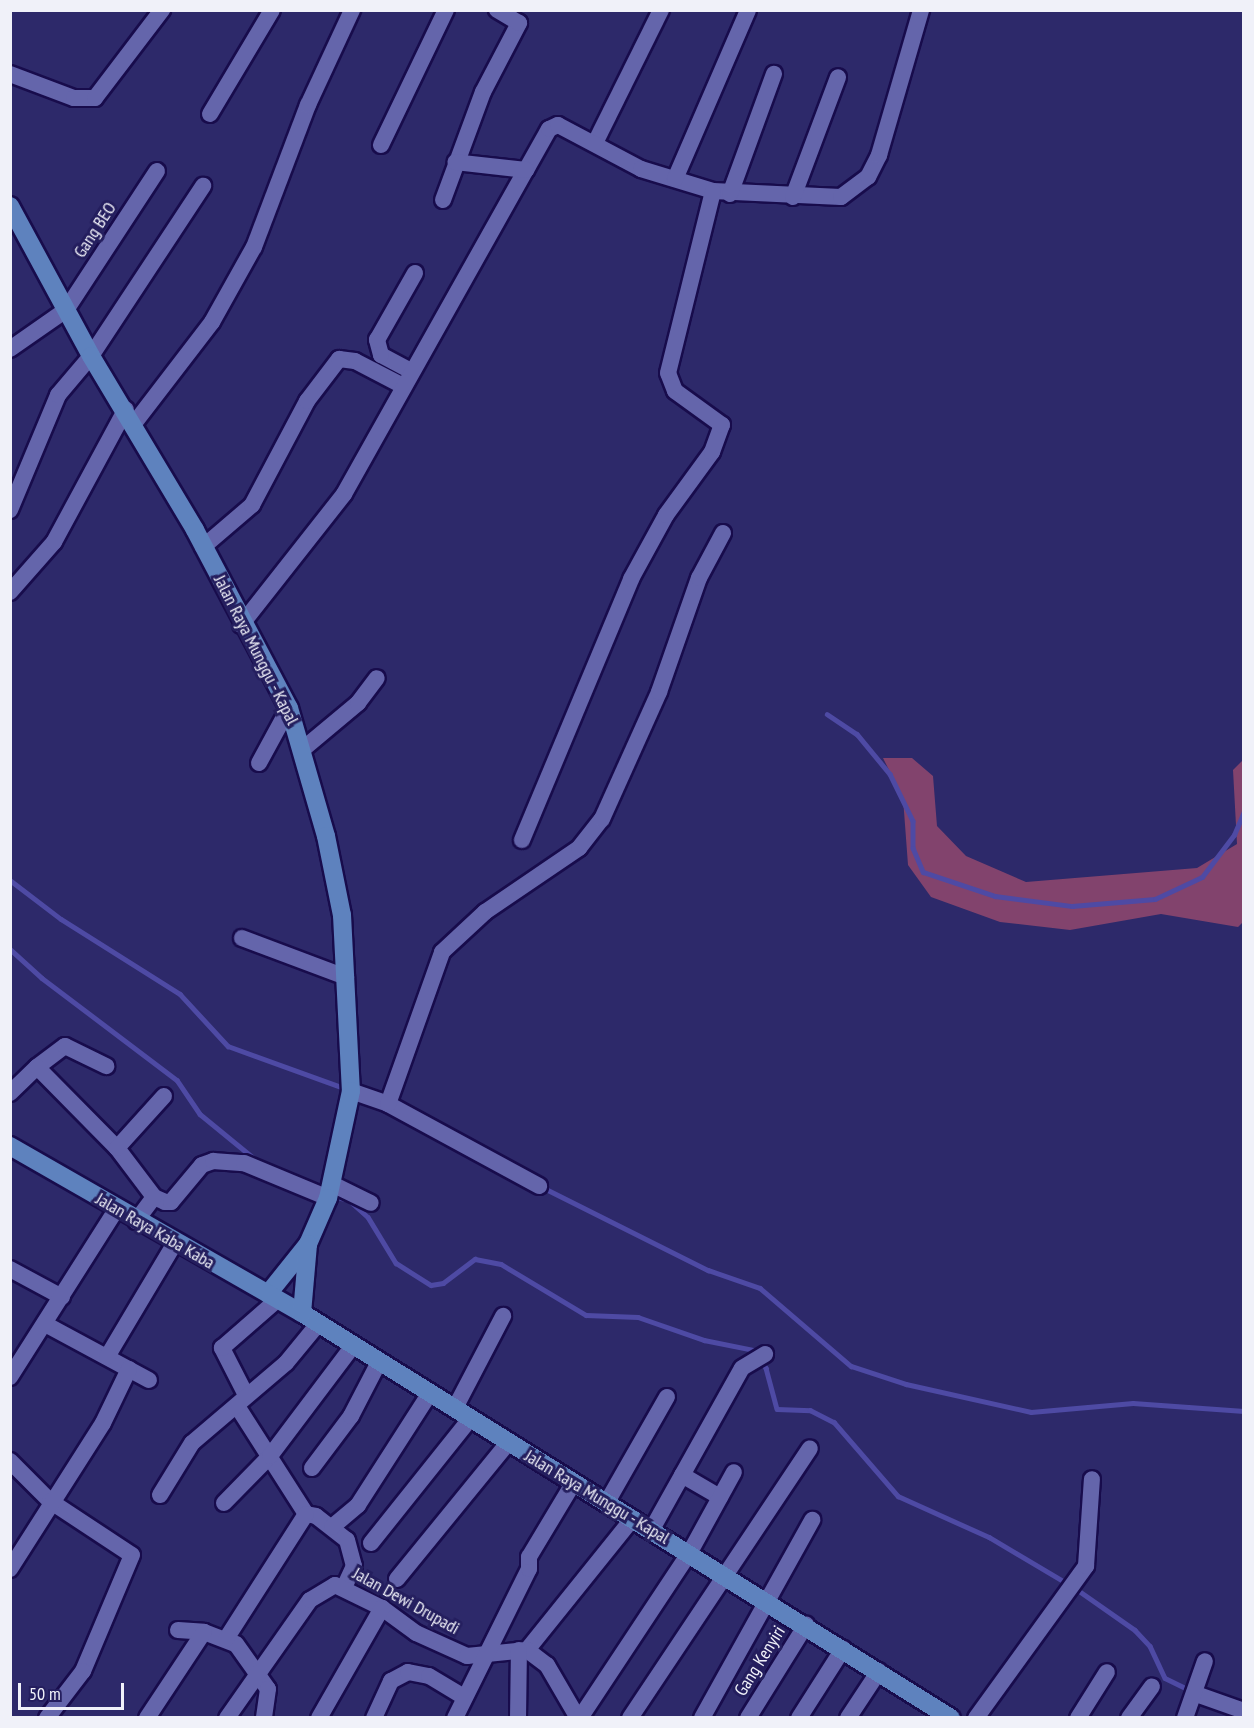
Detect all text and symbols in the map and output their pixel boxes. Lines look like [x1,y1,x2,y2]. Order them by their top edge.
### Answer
street label: Gang BEO [69,198,121,262]
street label: Jalan Raya Munggu - Kapal [209,571,303,729]
street label: Jalan Raya Kaba Kaba [92,1188,218,1274]
street label: Jalan Raya Munggu - Kapal [520,1445,674,1549]
street label: Jalan Dewi Drupadi [349,1563,463,1639]
street label: Gang Kenyiri [730,1622,790,1700]
scale bar [21,1671,128,1709]
text: 50 m [29,1682,61,1705]

